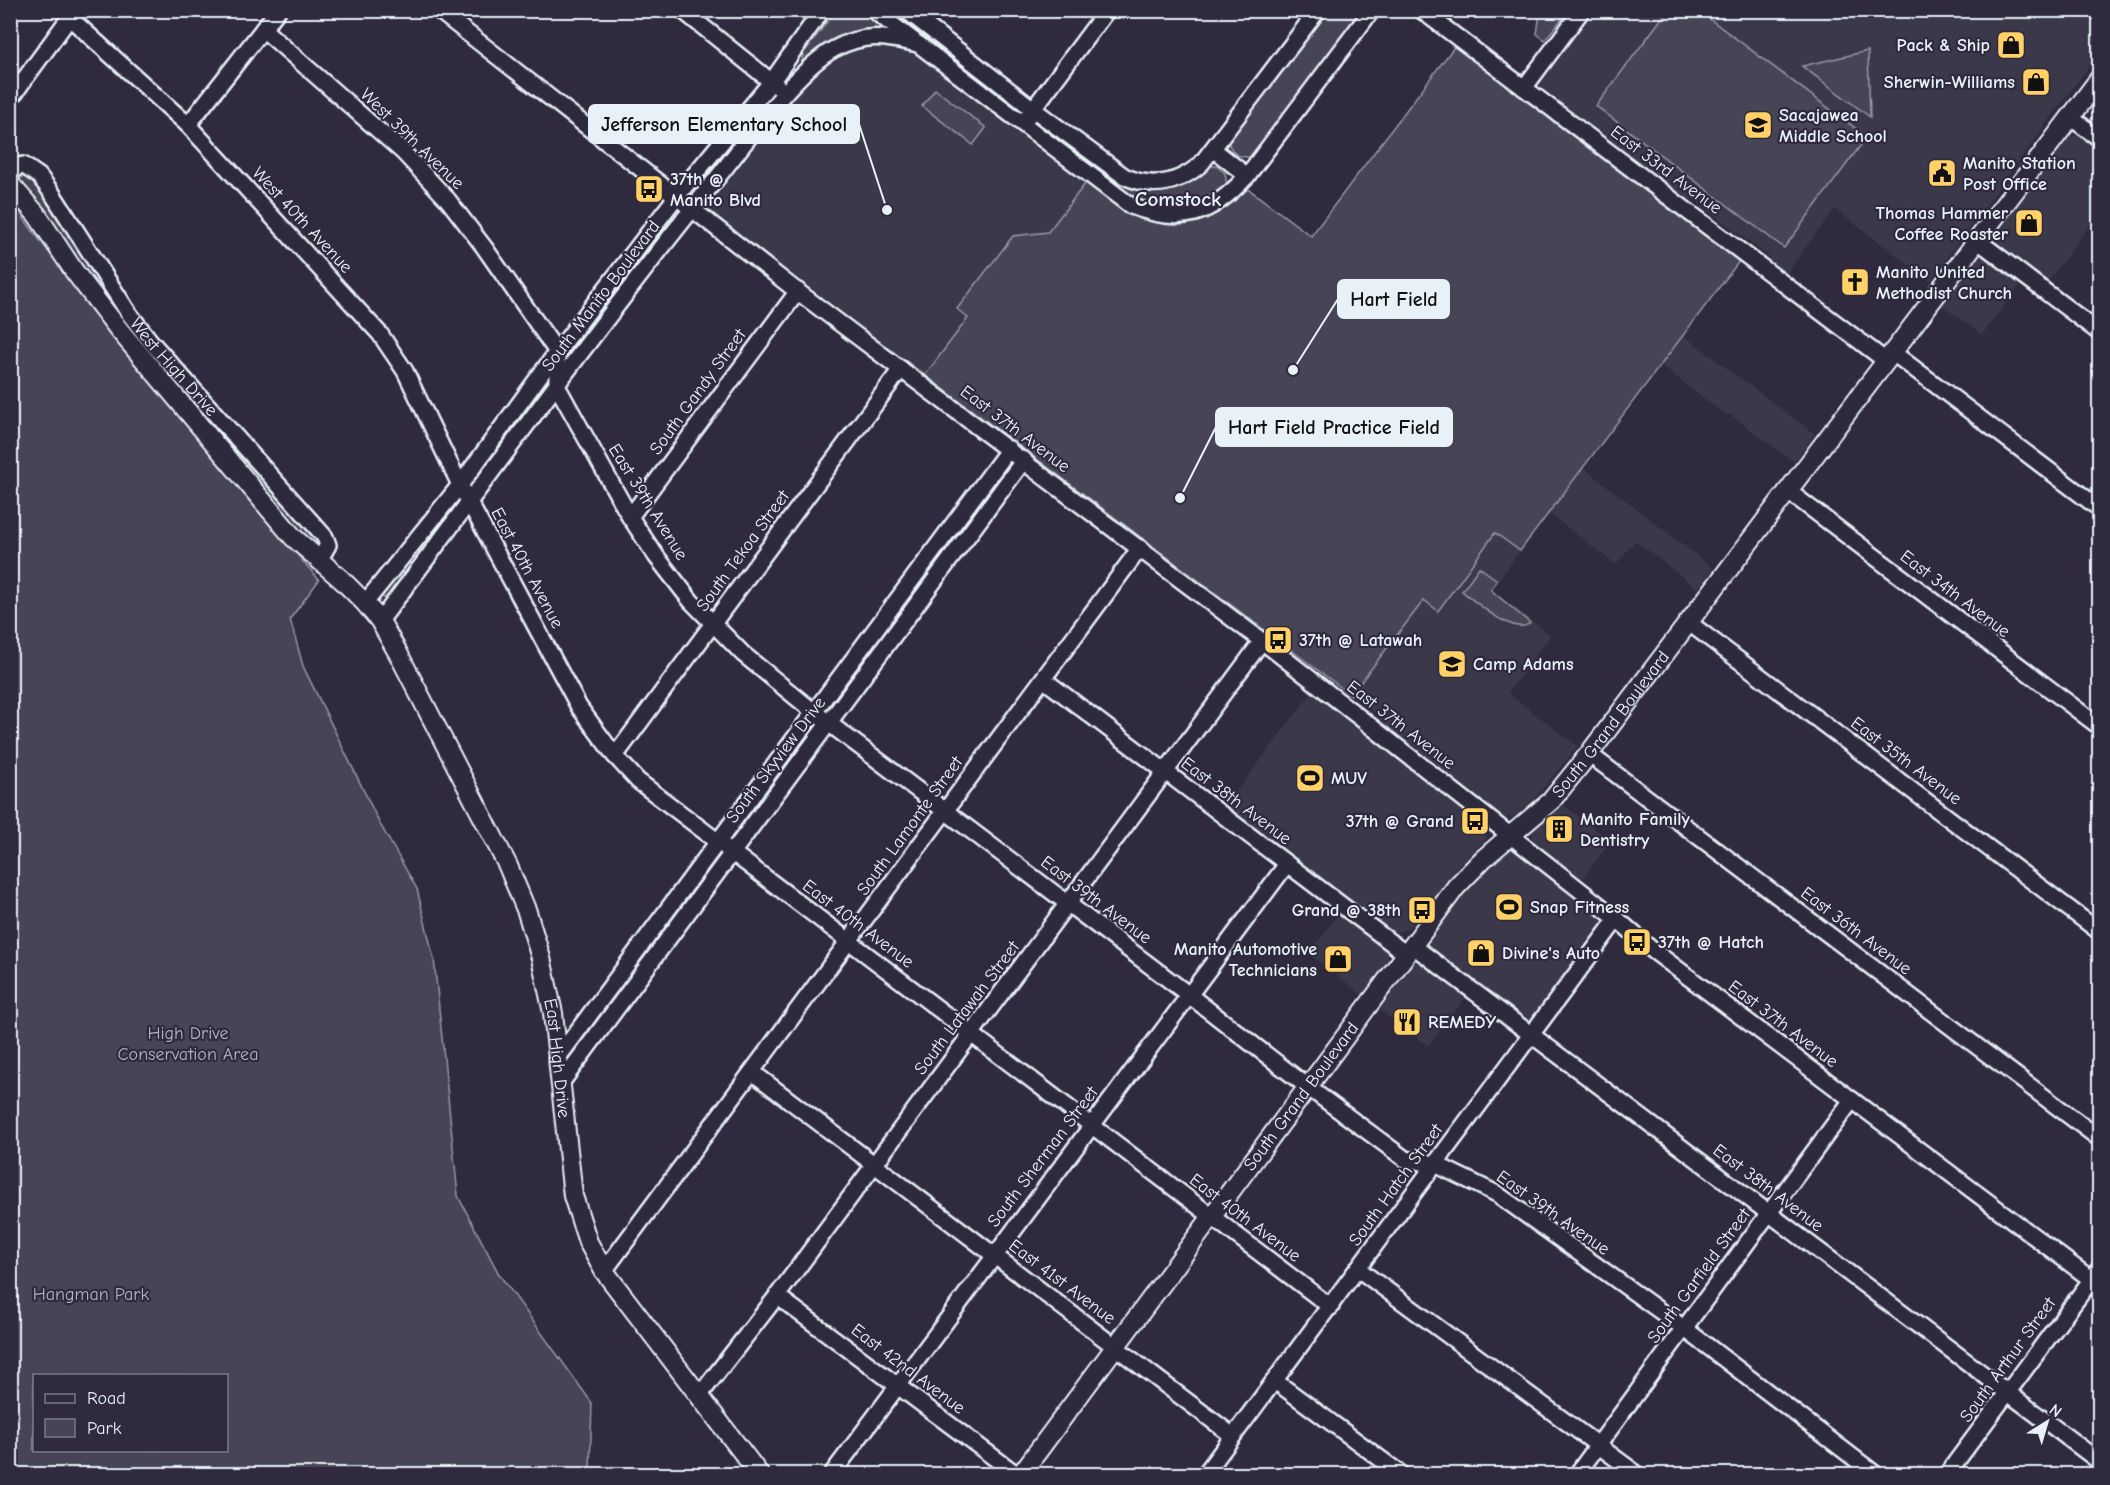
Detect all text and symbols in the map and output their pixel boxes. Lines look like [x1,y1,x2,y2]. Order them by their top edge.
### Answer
shop icon: Pack & Ship [1995,29,2027,61]
place label: Pack & Ship [1897,35,1990,56]
shop icon: Sherwin-Williams [2020,66,2052,98]
place label: Sherwin-Williams [1884,72,2015,93]
street label: West 39th Avenue [356,84,468,194]
callout: Jefferson Elementary School [589,105,859,143]
place label: Sacajawea Middle School [1779,105,1887,147]
school or university icon: Sacajawea Middle School [1742,109,1774,141]
text: Jefferson Elementary School [601,113,847,136]
street label: East 33rd Avenue [1606,121,1726,219]
place label: Manito Station Post Office [1963,153,2076,195]
public building icon: Manito Station Post Office [1926,157,1958,189]
street label: West 40th Avenue [247,163,357,277]
place label: 37th @ Manito Blvd [670,169,761,211]
bus stop icon: 37th @ Manito Blvd [633,173,665,205]
district label: Comstock [1135,187,1222,211]
place label: Thomas Hammer Coffee Roaster [1875,203,2009,245]
shop icon: Thomas Hammer Coffee Roaster [2013,207,2045,239]
street label: South Manito Boulevard [537,216,665,376]
place label: Manito United Methodist Church [1876,262,2012,304]
church icon: Manito United Methodist Church [1839,266,1871,298]
callout: Hart Field [1338,280,1449,318]
text: Hart Field [1350,288,1438,311]
street label: West High Drive [126,314,222,420]
street label: South Gandy Street [645,324,751,459]
street label: East 37th Avenue [956,381,1074,477]
callout: Hart Field Practice Field [1216,408,1452,446]
text: Hart Field Practice Field [1228,416,1440,439]
street label: East 39th Avenue [604,440,692,564]
street label: South Tekoa Street [692,486,795,616]
street label: East 40th Avenue [486,504,568,632]
street label: East 34th Avenue [1896,546,2014,642]
bus stop icon: 37th @ Latawah [1262,624,1294,656]
place label: 37th @ Latawah [1299,630,1422,651]
street label: South Grand Boulevard [1547,647,1674,802]
school or university icon: Camp Adams [1436,648,1468,680]
place label: Camp Adams [1473,654,1574,675]
street label: East 37th Avenue [1343,676,1459,774]
street label: South Skyview Drive [722,693,830,827]
street label: East 35th Avenue [1846,713,1966,809]
street label: South Lamonte Street [853,752,968,900]
street label: East 38th Avenue [1177,753,1295,849]
sports icon: MUV [1294,762,1326,794]
place label: MUV [1331,768,1367,789]
bus stop icon: 37th @ Grand [1459,805,1491,837]
place label: Manito Family Dentistry [1580,809,1691,851]
place label: 37th @ Grand [1346,811,1454,832]
building icon: Manito Family Dentistry [1543,813,1575,845]
street label: East 39th Avenue [1037,852,1155,948]
street label: East 40th Avenue [798,875,918,973]
street label: East 36th Avenue [1796,883,1916,979]
sports icon: Snap Fitness [1493,891,1525,923]
bus stop icon: Grand @ 38th [1406,894,1438,926]
place label: Snap Fitness [1530,897,1630,918]
place label: Grand @ 38th [1292,900,1401,921]
bus stop icon: 37th @ Hatch [1621,926,1653,958]
place label: 37th @ Hatch [1658,932,1764,953]
street label: South Latawah Street [910,936,1025,1079]
shop icon: Divine's Auto [1465,937,1497,969]
place label: Manito Automotive Technicians [1174,939,1317,981]
shop icon: Manito Automotive Technicians [1322,943,1354,975]
place label: Divine's Auto [1502,943,1600,964]
street label: East 37th Avenue [1724,976,1842,1072]
street label: East High Drive [540,997,575,1119]
restaurant icon: REMEDY [1391,1006,1423,1038]
place label: REMEDY [1428,1012,1497,1033]
street label: South Grand Boulevard [1239,1018,1363,1175]
park label: High Drive Conservation Area [118,1023,258,1065]
street label: South Sherman Street [983,1082,1103,1231]
street label: South Hatch Street [1345,1119,1448,1250]
street label: East 38th Avenue [1709,1140,1827,1236]
street label: East 39th Avenue [1492,1166,1614,1260]
street label: East 40th Avenue [1185,1169,1305,1267]
street label: South Garfield Street [1643,1204,1755,1347]
street label: East 41st Avenue [1005,1235,1119,1329]
park label: Hangman Park [33,1284,149,1305]
street label: South Arthur Street [1956,1293,2061,1427]
street label: East 42nd Avenue [847,1319,969,1419]
legend [33,1374,228,1452]
text: Road [87,1388,126,1409]
north arrow [2017,1392,2077,1452]
text: N [2046,1400,2065,1421]
text: Park [87,1418,122,1439]

